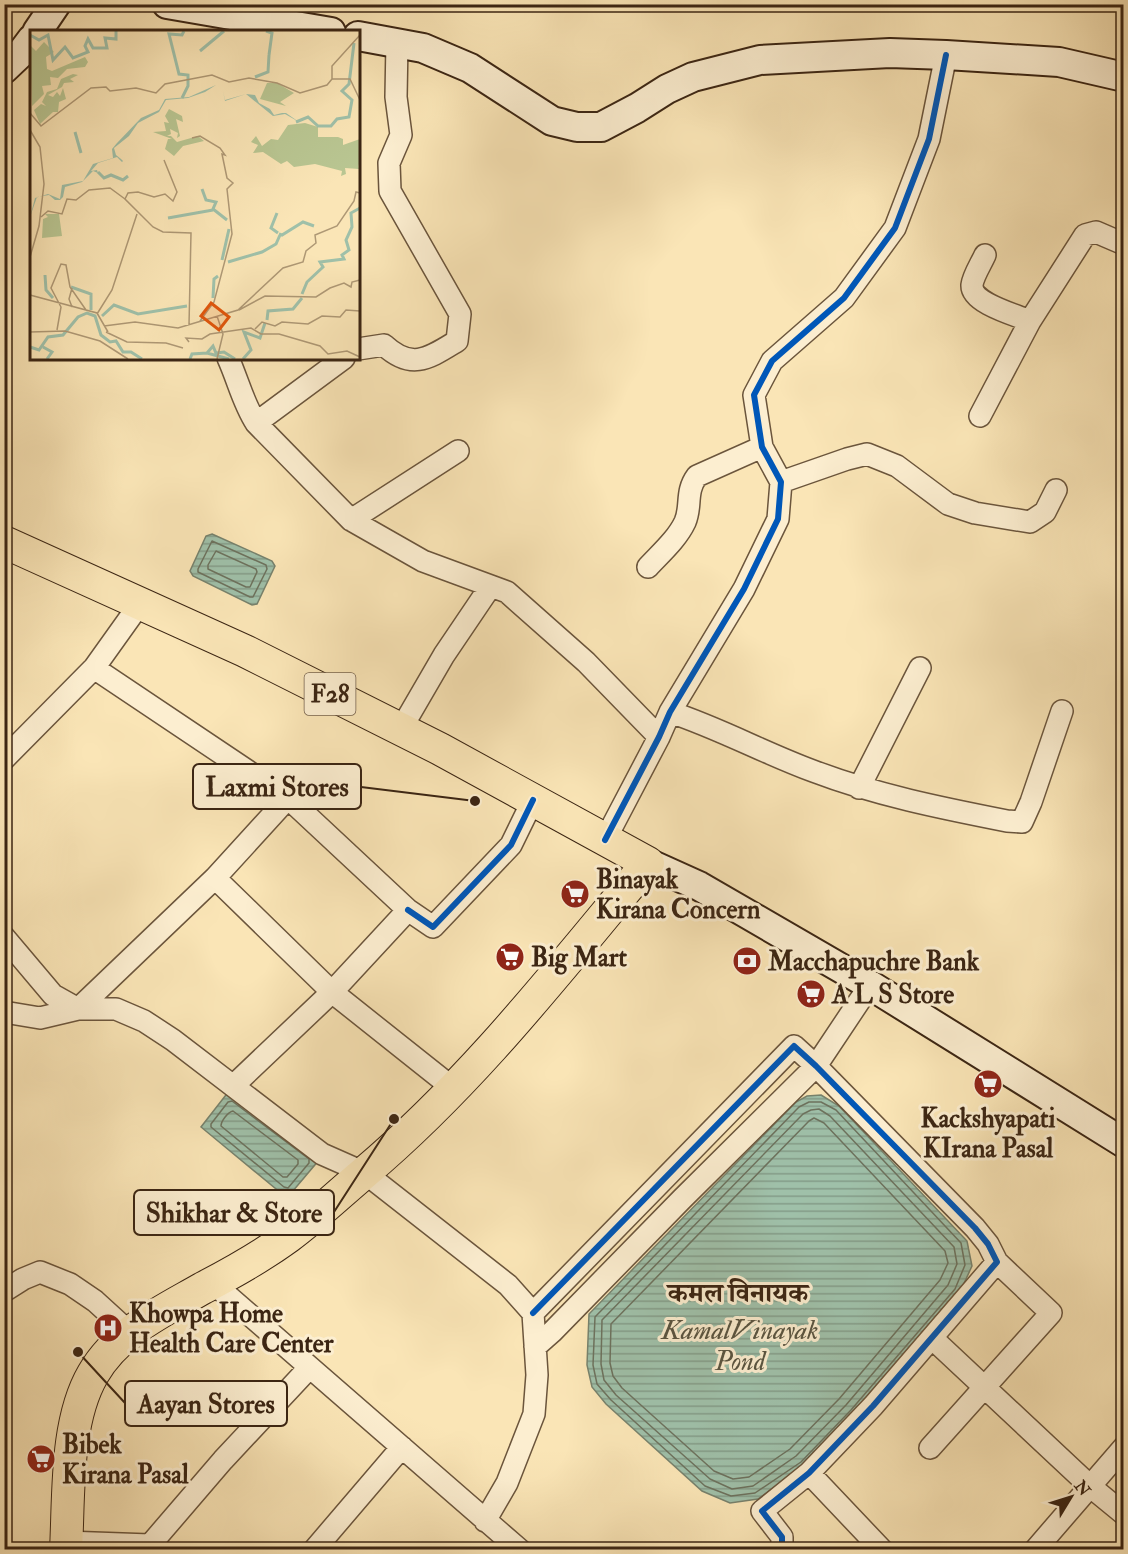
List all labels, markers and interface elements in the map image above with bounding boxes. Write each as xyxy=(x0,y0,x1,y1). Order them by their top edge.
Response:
inset map xyxy=(30,30,360,360)
road number: F28 xyxy=(304,673,356,715)
callout: Laxmi Stores xyxy=(193,764,361,809)
text: Laxmi Stores xyxy=(205,771,349,804)
place label: Binayak Kirana Concern xyxy=(596,864,761,926)
supermarket icon: Binayak Kirana Concern xyxy=(559,878,591,910)
supermarket icon: Big Mart xyxy=(494,941,526,973)
place label: Big Mart xyxy=(531,942,627,975)
bank icon: Macchapuchre Bank xyxy=(731,945,763,977)
place label: Macchapuchre Bank xyxy=(767,946,980,979)
supermarket icon: A L S Store xyxy=(795,978,827,1010)
place label: A L S Store xyxy=(831,979,954,1011)
supermarket icon: Kackshyapati KIrana Pasal xyxy=(972,1068,1004,1100)
place label: Kackshyapati KIrana Pasal xyxy=(921,1103,1056,1165)
callout: Shikhar & Store xyxy=(134,1190,334,1235)
text: Shikhar & Store xyxy=(146,1197,323,1230)
district label: कमल विनायक xyxy=(666,1277,810,1310)
place label: Khowpa Home Health Care Center xyxy=(129,1298,334,1360)
hospital icon: Khowpa Home Health Care Center xyxy=(92,1312,124,1344)
water label: KamalVinayak Pond xyxy=(659,1314,819,1378)
callout: Aayan Stores xyxy=(125,1381,287,1426)
text: Aayan Stores xyxy=(136,1388,275,1422)
place label: Bibek Kirana Pasal xyxy=(62,1429,189,1491)
supermarket icon: Bibek Kirana Pasal xyxy=(25,1443,57,1475)
north arrow xyxy=(1041,1467,1101,1527)
text: N xyxy=(1069,1476,1095,1501)

